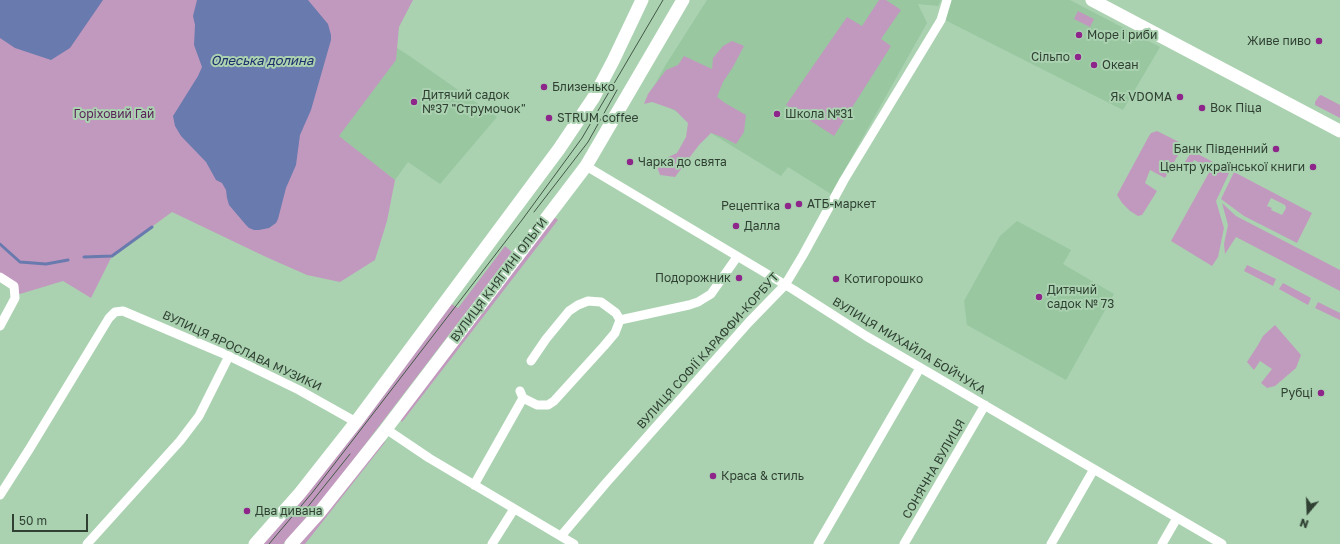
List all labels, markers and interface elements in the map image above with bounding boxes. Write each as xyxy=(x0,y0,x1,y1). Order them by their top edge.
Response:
place label: Море і риби xyxy=(1087,28,1157,42)
marker: Море і риби xyxy=(1074,30,1084,40)
place label: Живе пиво xyxy=(1247,34,1311,48)
marker: Живе пиво xyxy=(1314,36,1324,46)
place label: Сільпо xyxy=(1031,50,1070,64)
marker: Сільпо xyxy=(1073,52,1083,62)
water label: Олеська долина xyxy=(211,53,313,69)
place label: Океан xyxy=(1102,58,1139,72)
marker: Океан xyxy=(1089,60,1099,70)
place label: Близенько xyxy=(552,80,615,94)
marker: Близенько xyxy=(539,82,549,92)
place label: Дитячий садок №37 "Струмочок" xyxy=(422,88,526,116)
place label: Як VDOMA xyxy=(1110,90,1172,104)
marker: Як VDOMA xyxy=(1175,92,1185,102)
marker: Дитячий садок №37 "Струмочок" xyxy=(409,97,419,107)
place label: Вок Піца xyxy=(1210,101,1262,115)
marker: Вок Піца xyxy=(1197,103,1207,113)
park label: Горіховий Гай xyxy=(74,107,154,121)
place label: Школа №31 xyxy=(785,107,853,121)
marker: Школа №31 xyxy=(772,109,782,119)
place label: STRUM coffee xyxy=(557,111,638,125)
marker: STRUM coffee xyxy=(544,113,554,123)
place label: Банк Південний xyxy=(1174,142,1268,156)
marker: Банк Південний xyxy=(1271,144,1281,154)
place label: Чарка до свята xyxy=(638,155,727,169)
marker: Чарка до свята xyxy=(625,157,635,167)
place label: Центр української книги xyxy=(1160,160,1305,174)
marker: Центр української книги xyxy=(1308,162,1318,172)
place label: АТБ-маркет xyxy=(807,197,876,211)
place label: Рецептіка xyxy=(721,199,780,213)
marker: АТБ-маркет xyxy=(794,199,804,209)
marker: Рецептіка xyxy=(783,201,793,211)
street label: ВУЛИЦЯ КНЯГИНІ ОЛЬГИ xyxy=(448,215,550,345)
place label: Далла xyxy=(744,219,780,233)
marker: Далла xyxy=(731,221,741,231)
street label: ВУЛИЦЯ СОФІЇ КАРАФФИ-КОРБУТ xyxy=(634,270,782,432)
place label: Подорожник xyxy=(655,271,731,285)
place label: Котигорошко xyxy=(844,272,923,286)
marker: Подорожник xyxy=(734,273,744,283)
marker: Котигорошко xyxy=(831,274,841,284)
place label: Дитячий садок № 73 xyxy=(1047,283,1114,311)
marker: Дитячий садок № 73 xyxy=(1034,292,1044,302)
street label: ВУЛИЦЯ МИХАЙЛА БОЙЧУКА xyxy=(830,294,988,398)
street label: ВУЛИЦЯ ЯРОСЛАВА МУЗИКИ xyxy=(160,308,324,394)
place label: Рубці xyxy=(1280,386,1313,400)
marker: Рубці xyxy=(1316,388,1326,398)
street label: СОНЯЧНА ВУЛИЦЯ xyxy=(900,417,968,521)
place label: Краса & стиль xyxy=(721,469,804,483)
marker: Краса & стиль xyxy=(708,471,718,481)
north arrow xyxy=(1288,492,1328,532)
place label: Два дивана xyxy=(255,504,323,518)
scale bar xyxy=(14,506,90,532)
marker: Два дивана xyxy=(242,506,252,516)
text: 50 m xyxy=(19,513,47,528)
text: N xyxy=(1298,516,1310,531)

